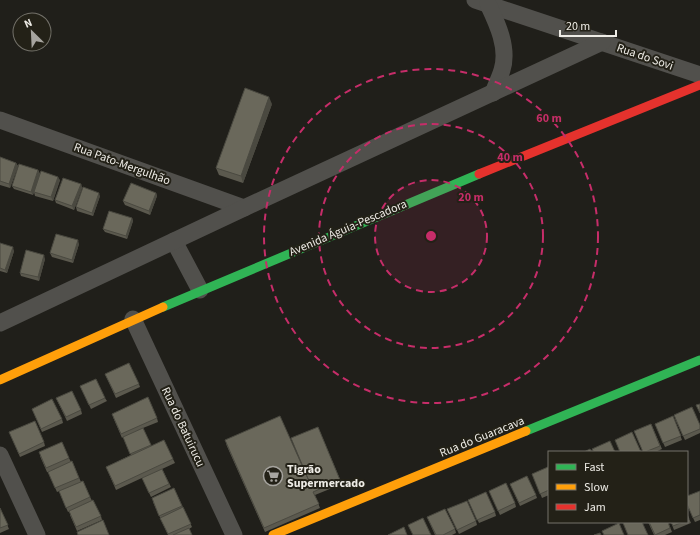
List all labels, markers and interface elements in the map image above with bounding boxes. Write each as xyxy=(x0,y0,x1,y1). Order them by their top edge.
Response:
north arrow xyxy=(12,12,52,52)
scale bar xyxy=(560,12,616,38)
text: N xyxy=(22,15,35,32)
text: 20 m xyxy=(566,18,590,35)
street label: Rua do Sovi xyxy=(614,39,676,75)
text: 60 m xyxy=(536,110,562,127)
street label: Rua Pato-Mergulhão xyxy=(71,139,173,189)
text: 40 m xyxy=(497,149,523,166)
text: 20 m xyxy=(458,189,484,206)
street label: Avenida Águia-Pescadora xyxy=(287,195,409,261)
centre of rings xyxy=(424,229,438,243)
street label: Rua do Batuirucu xyxy=(157,384,209,470)
street label: Rua do Guaracava xyxy=(437,412,527,462)
legend xyxy=(548,451,688,523)
text: Fast xyxy=(584,459,604,476)
place label: Tigrão Supermercado xyxy=(287,461,365,492)
supermarket icon: Tigrão Supermercado xyxy=(262,465,284,487)
text: Slow xyxy=(584,479,609,496)
text: Jam xyxy=(584,499,606,516)

